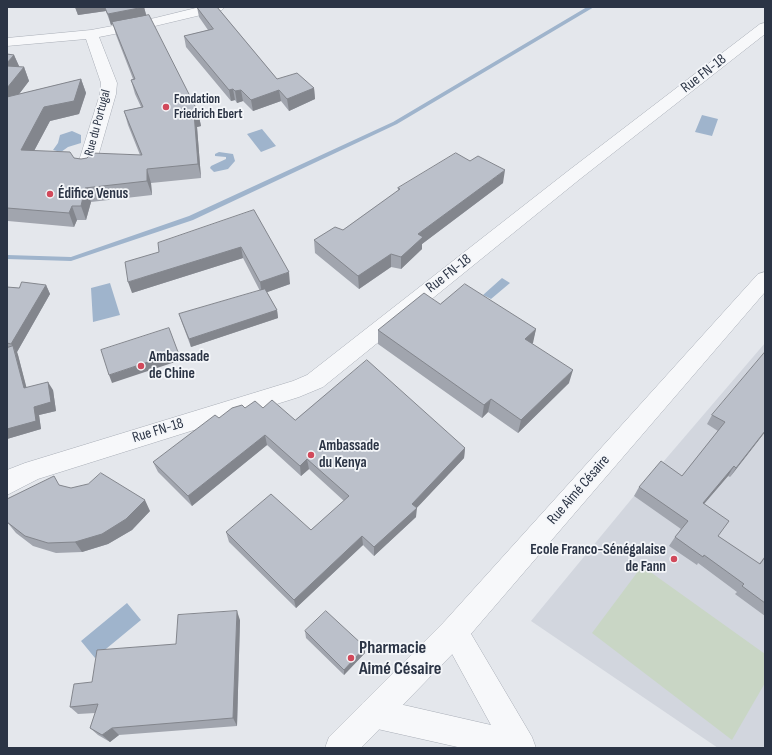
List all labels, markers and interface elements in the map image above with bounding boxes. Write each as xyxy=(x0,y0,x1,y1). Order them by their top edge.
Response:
street label: Rue FN-18 xyxy=(678,51,730,97)
street label: Rue du Portugal xyxy=(82,88,114,158)
place label: Fondation Friedrich Ebert xyxy=(174,92,242,123)
marker: Fondation Friedrich Ebert xyxy=(161,102,171,112)
place label: Édifice Venus xyxy=(58,185,128,203)
marker: Édifice Venus xyxy=(45,189,55,199)
street label: Rue FN-18 xyxy=(423,251,475,297)
place label: Ambassade de Chine xyxy=(149,348,209,383)
marker: Ambassade de Chine xyxy=(136,361,146,371)
street label: Rue FN-18 xyxy=(130,415,186,447)
place label: Ambassade du Kenya xyxy=(319,437,379,472)
marker: Ambassade du Kenya xyxy=(306,450,316,460)
street label: Rue Aimé Césaire xyxy=(544,452,614,528)
place label: Ecole Franco-Sénégalaise de Fann xyxy=(530,541,666,576)
marker: Ecole Franco-Sénégalaise de Fann xyxy=(669,554,679,564)
place label: Pharmacie Aimé Césaire xyxy=(359,637,441,680)
marker: Pharmacie Aimé Césaire xyxy=(346,653,356,663)

